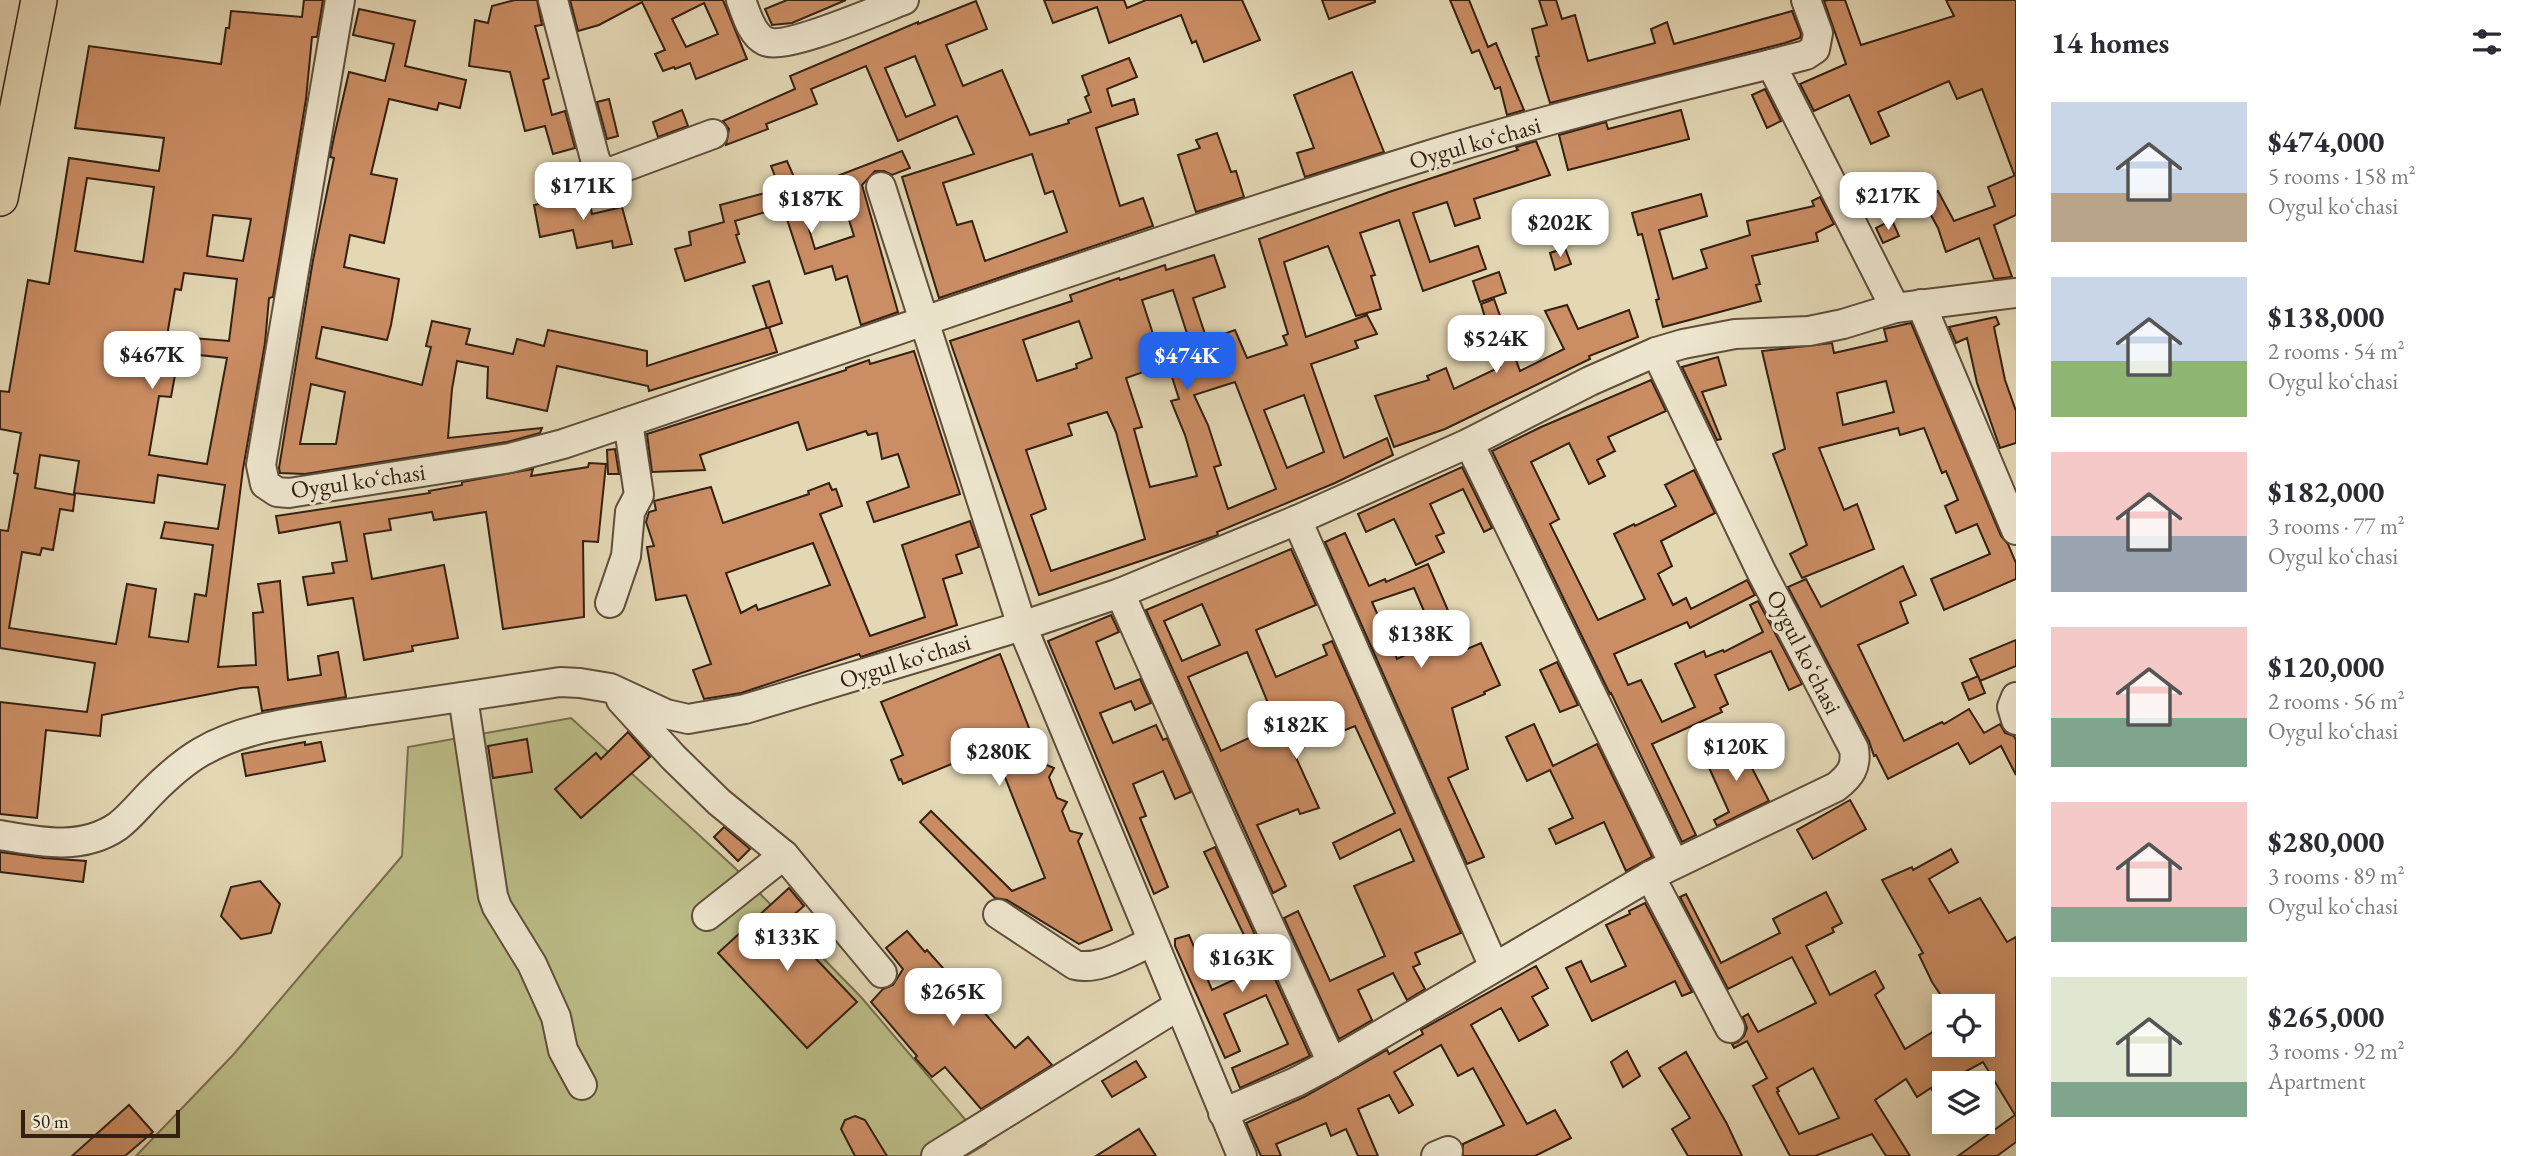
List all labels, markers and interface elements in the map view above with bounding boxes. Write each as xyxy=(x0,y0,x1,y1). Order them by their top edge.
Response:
text: 14 homes xyxy=(2051,23,2169,62)
icon: filters xyxy=(2468,23,2506,61)
street label: Oygul koʻchasi xyxy=(1405,109,1544,176)
text: $474,000 xyxy=(2268,122,2384,161)
icon: home xyxy=(2107,130,2191,214)
text: 5 rooms · 158 m² xyxy=(2268,161,2416,191)
pin: $171K xyxy=(534,162,632,222)
text: $171K xyxy=(551,170,615,200)
pin: $217K xyxy=(1839,173,1937,232)
pin: $187K xyxy=(762,176,860,235)
text: $217K xyxy=(1856,180,1920,210)
text: $187K xyxy=(779,183,843,213)
text: Oygul koʻchasi xyxy=(2268,191,2398,221)
pin: $202K xyxy=(1511,200,1609,259)
text: $202K xyxy=(1528,207,1592,237)
text: $138,000 xyxy=(2268,297,2384,336)
icon: home xyxy=(2107,305,2191,389)
pin: $524K xyxy=(1447,316,1545,375)
text: $524K xyxy=(1464,323,1528,353)
pin: $467K xyxy=(103,332,201,391)
pin: $474K xyxy=(1138,332,1236,392)
text: 2 rooms · 54 m² xyxy=(2268,336,2405,366)
text: $467K xyxy=(120,339,184,369)
text: $474K xyxy=(1155,340,1219,370)
text: Oygul koʻchasi xyxy=(2268,366,2398,396)
street label: Oygul koʻchasi xyxy=(289,456,427,505)
text: $182,000 xyxy=(2268,472,2384,511)
icon: home xyxy=(2107,480,2191,564)
text: 3 rooms · 77 m² xyxy=(2268,511,2405,541)
text: Oygul koʻchasi xyxy=(2268,541,2398,571)
street label: Oygul koʻchasi xyxy=(1760,584,1849,719)
pin: $138K xyxy=(1372,610,1470,670)
text: $138K xyxy=(1389,618,1453,648)
street label: Oygul koʻchasi xyxy=(835,626,974,695)
text: $120,000 xyxy=(2268,647,2384,686)
icon: home xyxy=(2107,655,2191,739)
text: 2 rooms · 56 m² xyxy=(2268,686,2405,716)
pin: $182K xyxy=(1247,702,1345,761)
text: $182K xyxy=(1264,709,1328,739)
text: Oygul koʻchasi xyxy=(2268,716,2398,746)
pin: $120K xyxy=(1687,724,1785,783)
pin: $280K xyxy=(950,728,1048,788)
text: $120K xyxy=(1704,731,1768,761)
text: $280K xyxy=(967,736,1031,766)
text: $280,000 xyxy=(2268,822,2384,861)
icon: home xyxy=(2107,830,2191,914)
text: 3 rooms · 89 m² xyxy=(2268,861,2405,891)
text: Oygul koʻchasi xyxy=(2268,891,2398,921)
pin: $133K xyxy=(738,914,836,973)
text: $133K xyxy=(755,921,819,951)
pin: $163K xyxy=(1193,934,1291,994)
text: $163K xyxy=(1210,942,1274,972)
pin: $265K xyxy=(904,968,1002,1028)
text: $265K xyxy=(921,976,985,1006)
map controls xyxy=(1932,994,1995,1134)
button: locate xyxy=(1932,994,1995,1057)
text: $265,000 xyxy=(2268,997,2384,1036)
icon: home xyxy=(2107,1005,2191,1089)
text: 3 rooms · 92 m² xyxy=(2268,1036,2405,1066)
text: Apartment xyxy=(2268,1066,2366,1096)
button: layers xyxy=(1932,1071,1995,1134)
scale bar xyxy=(21,1107,180,1139)
text: 50 m xyxy=(32,1109,69,1134)

